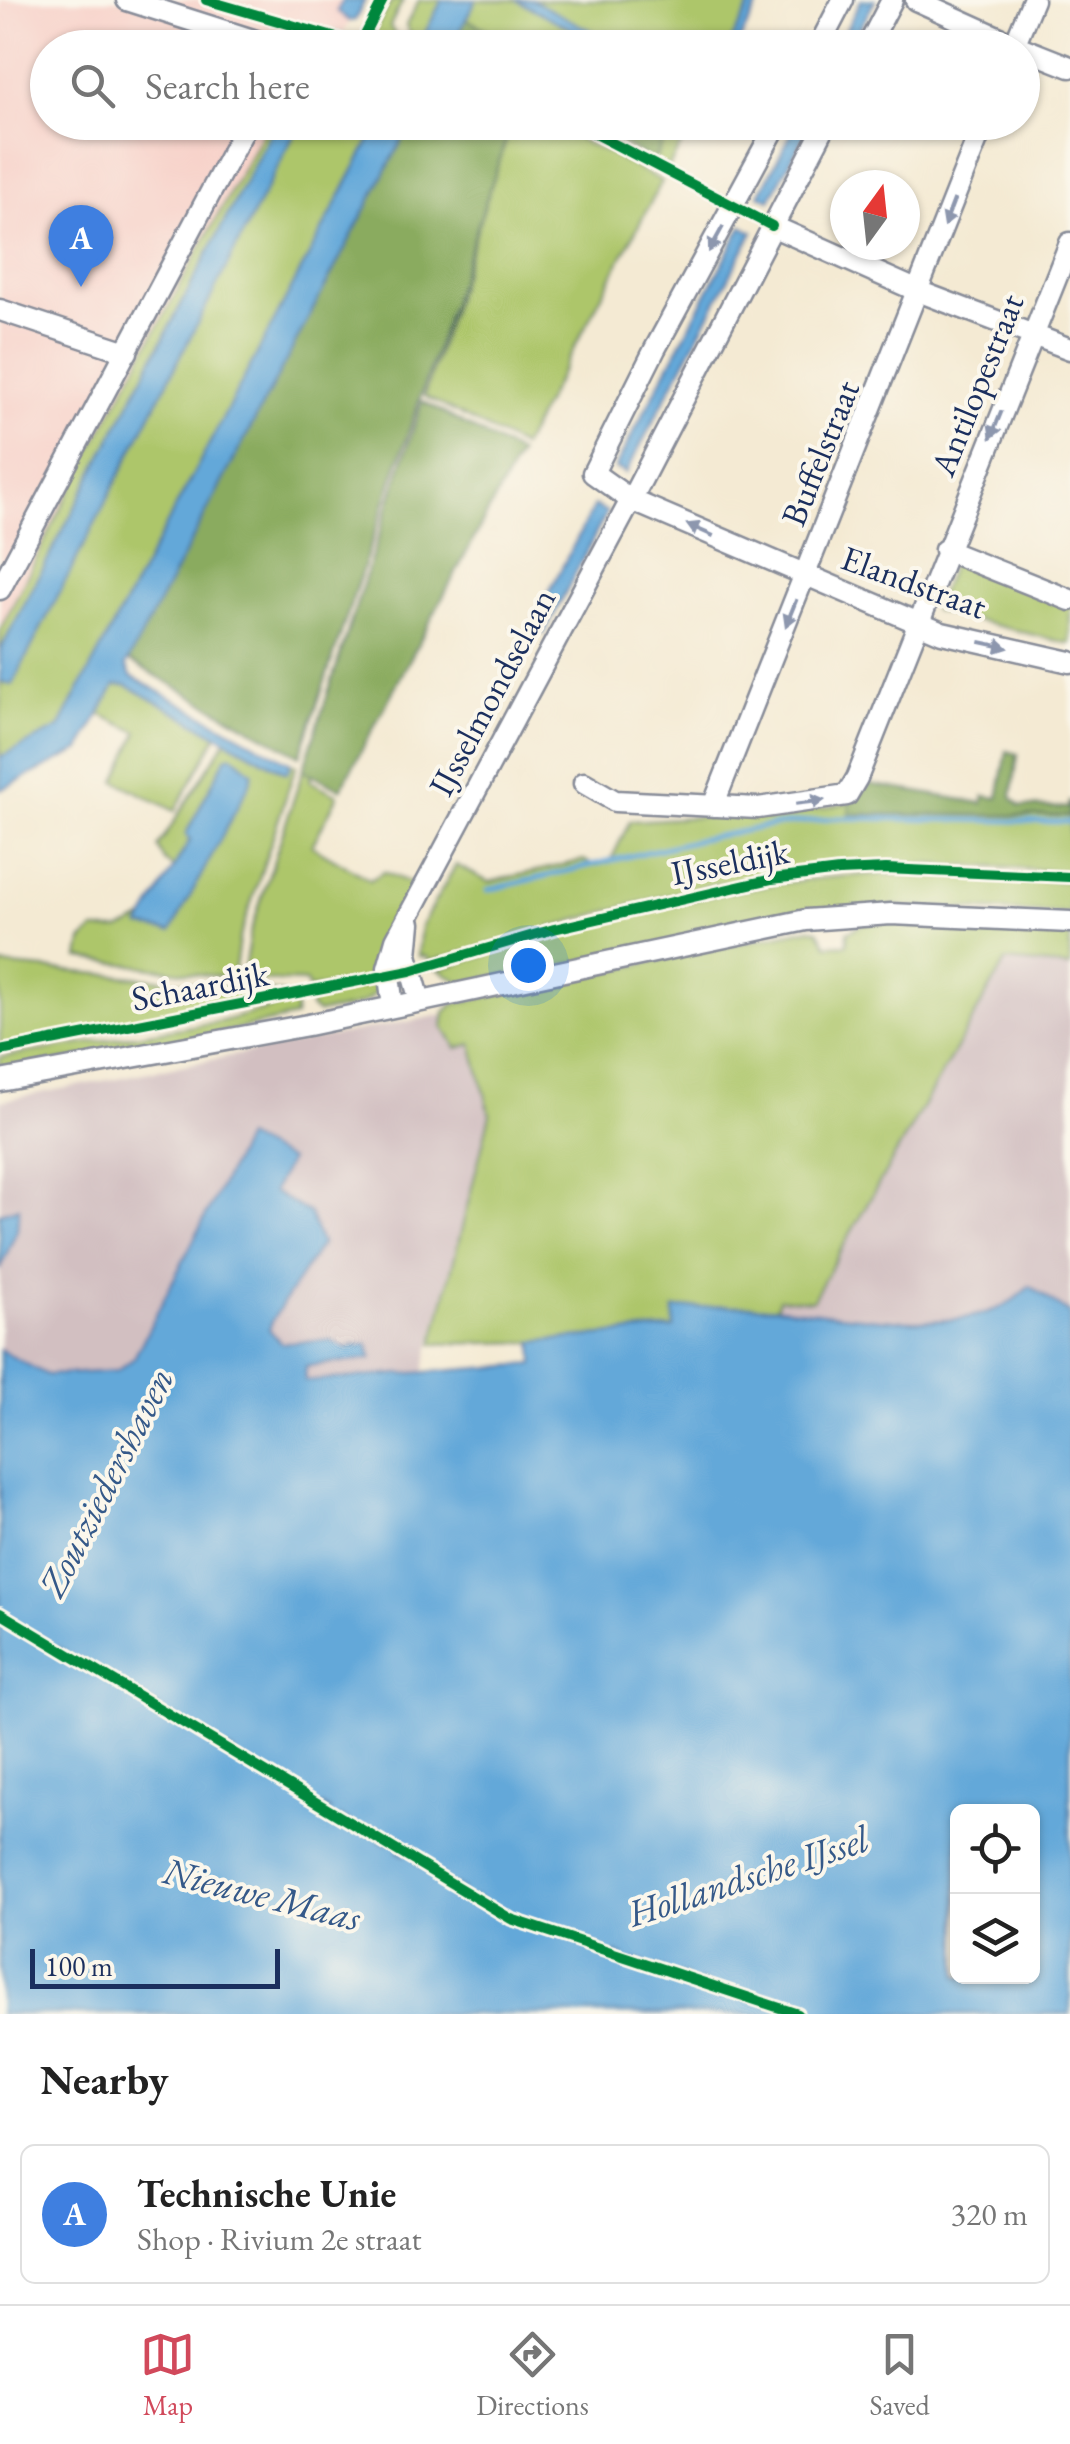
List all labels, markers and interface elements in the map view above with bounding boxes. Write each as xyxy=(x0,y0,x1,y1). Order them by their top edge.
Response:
search box xyxy=(30,30,1040,140)
icon: search xyxy=(65,58,120,113)
text: Search here xyxy=(145,61,310,110)
north arrow xyxy=(830,170,920,260)
one-way arrow xyxy=(940,199,956,229)
pin: A xyxy=(48,204,114,287)
one-way arrow xyxy=(707,225,724,254)
street label: Antilopestraat xyxy=(919,287,1033,484)
street label: Buffelstraat xyxy=(770,373,869,532)
one-way arrow xyxy=(988,410,1004,440)
one-way arrow xyxy=(685,522,714,539)
street label: Elandstraat xyxy=(835,535,993,629)
street label: IJsselmondselaan xyxy=(418,580,565,803)
one-way arrow xyxy=(782,599,798,629)
one-way arrow xyxy=(978,638,1009,653)
one-way arrow xyxy=(795,794,826,810)
street label: IJsseldijk xyxy=(667,828,793,895)
your location xyxy=(503,940,554,991)
street label: Schaardijk xyxy=(127,950,273,1021)
water label: Zoutziedershaven xyxy=(26,1359,184,1605)
map controls xyxy=(950,1804,1040,1984)
button: locate xyxy=(950,1804,1040,1894)
water label: Hollandsche IJssel xyxy=(620,1813,876,1938)
water label: Nieuwe Maas xyxy=(157,1845,366,1942)
button: layers xyxy=(950,1894,1040,1984)
scale bar xyxy=(30,1944,280,1988)
text: 100 m xyxy=(45,1948,113,1984)
text: Nearby xyxy=(40,2052,169,2107)
text: Technische Unie xyxy=(137,2169,396,2218)
text: A xyxy=(63,2193,86,2235)
text: 320 m xyxy=(951,2193,1028,2235)
text: Shop · Rivium 2e straat xyxy=(137,2218,422,2260)
tab: Map xyxy=(140,2327,195,2423)
tab: Directions xyxy=(476,2327,589,2423)
tab: Saved xyxy=(870,2327,930,2423)

